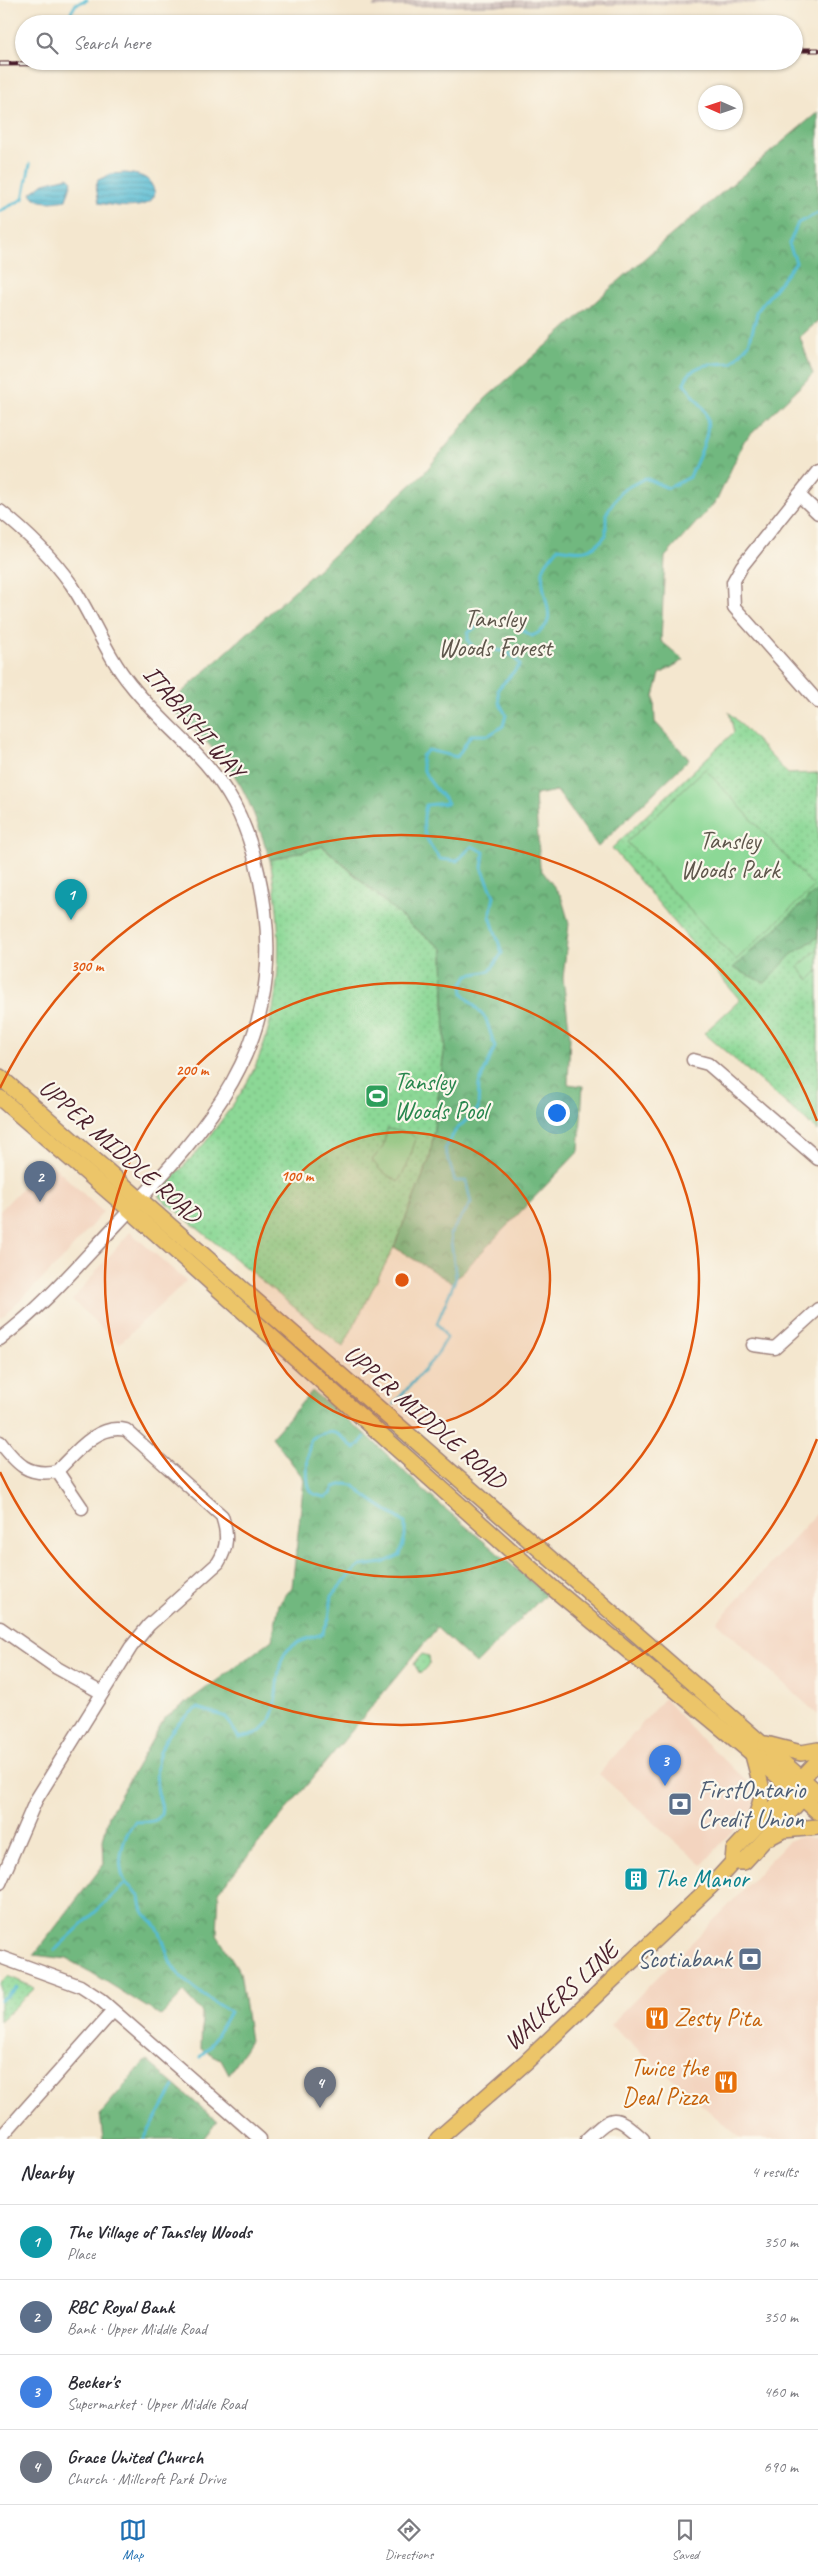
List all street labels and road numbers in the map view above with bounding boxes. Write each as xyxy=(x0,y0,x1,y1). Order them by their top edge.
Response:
street label: ITABASHI WAY xyxy=(136,659,254,788)
street label: UPPER MIDDLE ROAD xyxy=(32,1072,210,1232)
street label: UPPER MIDDLE ROAD xyxy=(337,1338,515,1498)
street label: WALKERS LINE xyxy=(497,1933,627,2057)

